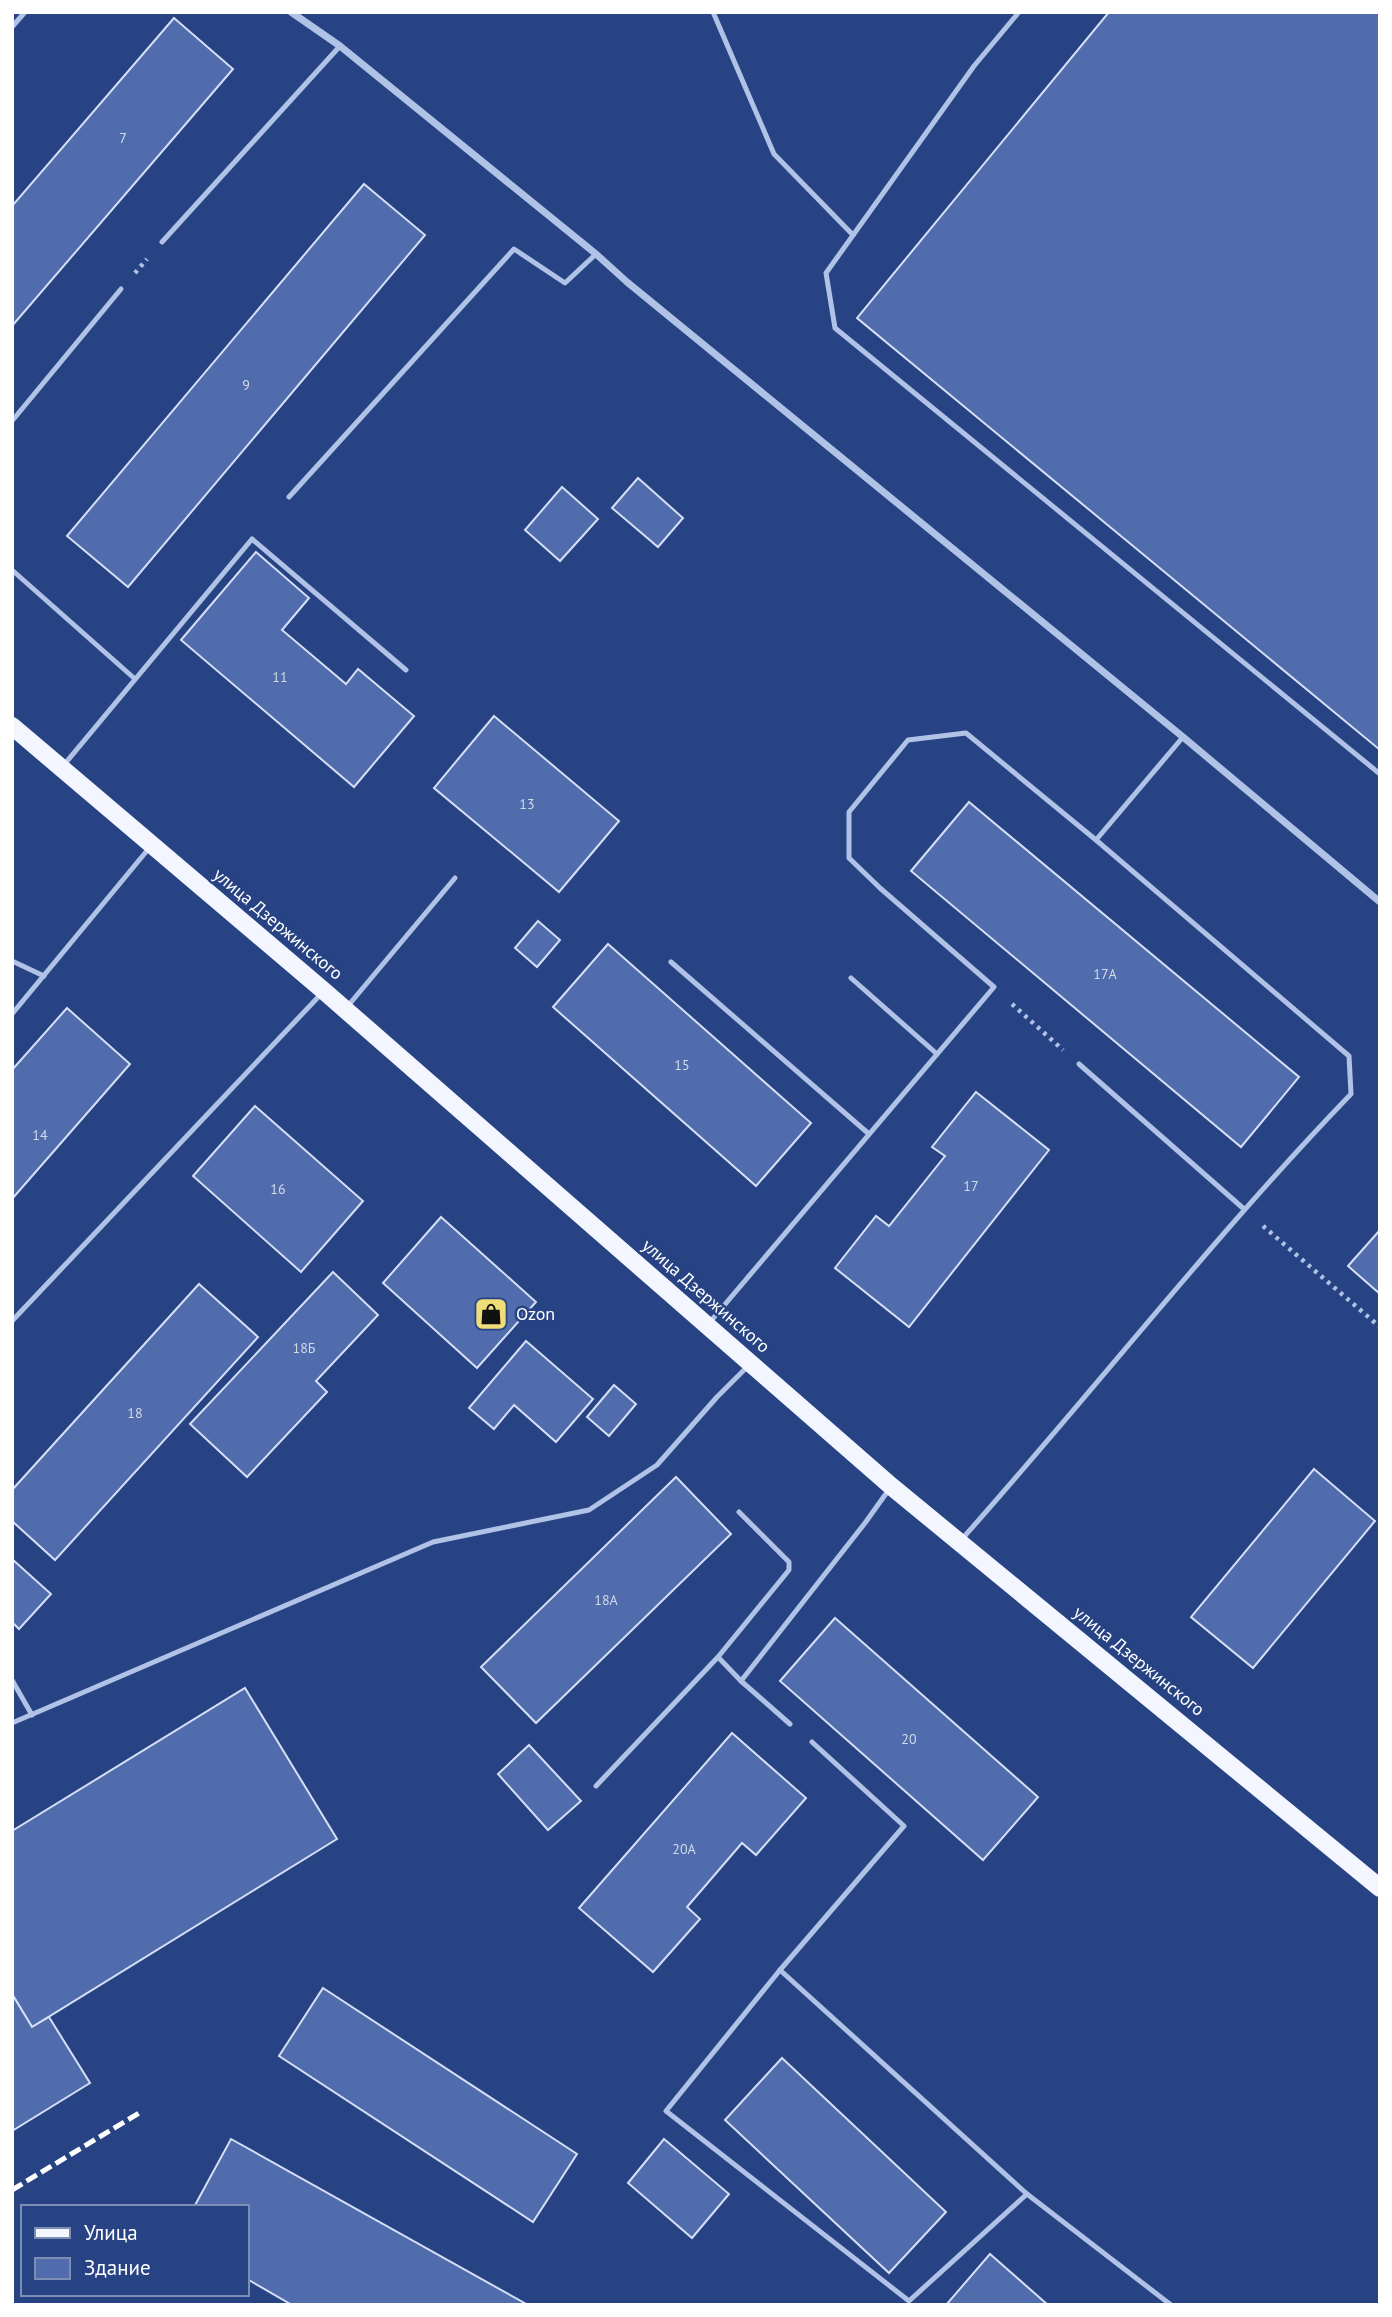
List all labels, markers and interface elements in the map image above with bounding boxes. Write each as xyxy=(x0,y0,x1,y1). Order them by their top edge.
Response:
house number: 7 xyxy=(119,129,127,147)
house number: 9 xyxy=(242,376,250,394)
house number: 11 xyxy=(272,668,288,686)
house number: 13 xyxy=(519,795,535,813)
street label: улица Дзержинского xyxy=(209,863,348,985)
house number: 17А xyxy=(1093,965,1118,983)
house number: 15 xyxy=(674,1056,690,1074)
house number: 14 xyxy=(32,1126,48,1144)
house number: 17 xyxy=(963,1177,979,1195)
house number: 16 xyxy=(270,1180,286,1198)
street label: улица Дзержинского xyxy=(637,1234,775,1358)
shop icon: Ozon xyxy=(472,1295,510,1333)
place label: Ozon xyxy=(516,1302,555,1325)
house number: 18Б xyxy=(293,1339,316,1357)
house number: 18 xyxy=(127,1404,143,1422)
house number: 18А xyxy=(594,1591,619,1609)
street label: улица Дзержинского xyxy=(1069,1601,1210,1721)
house number: 20 xyxy=(901,1730,917,1748)
house number: 20А xyxy=(672,1840,697,1858)
legend xyxy=(21,2205,248,2296)
text: Улица xyxy=(84,2219,138,2246)
text: Здание xyxy=(84,2254,151,2281)

